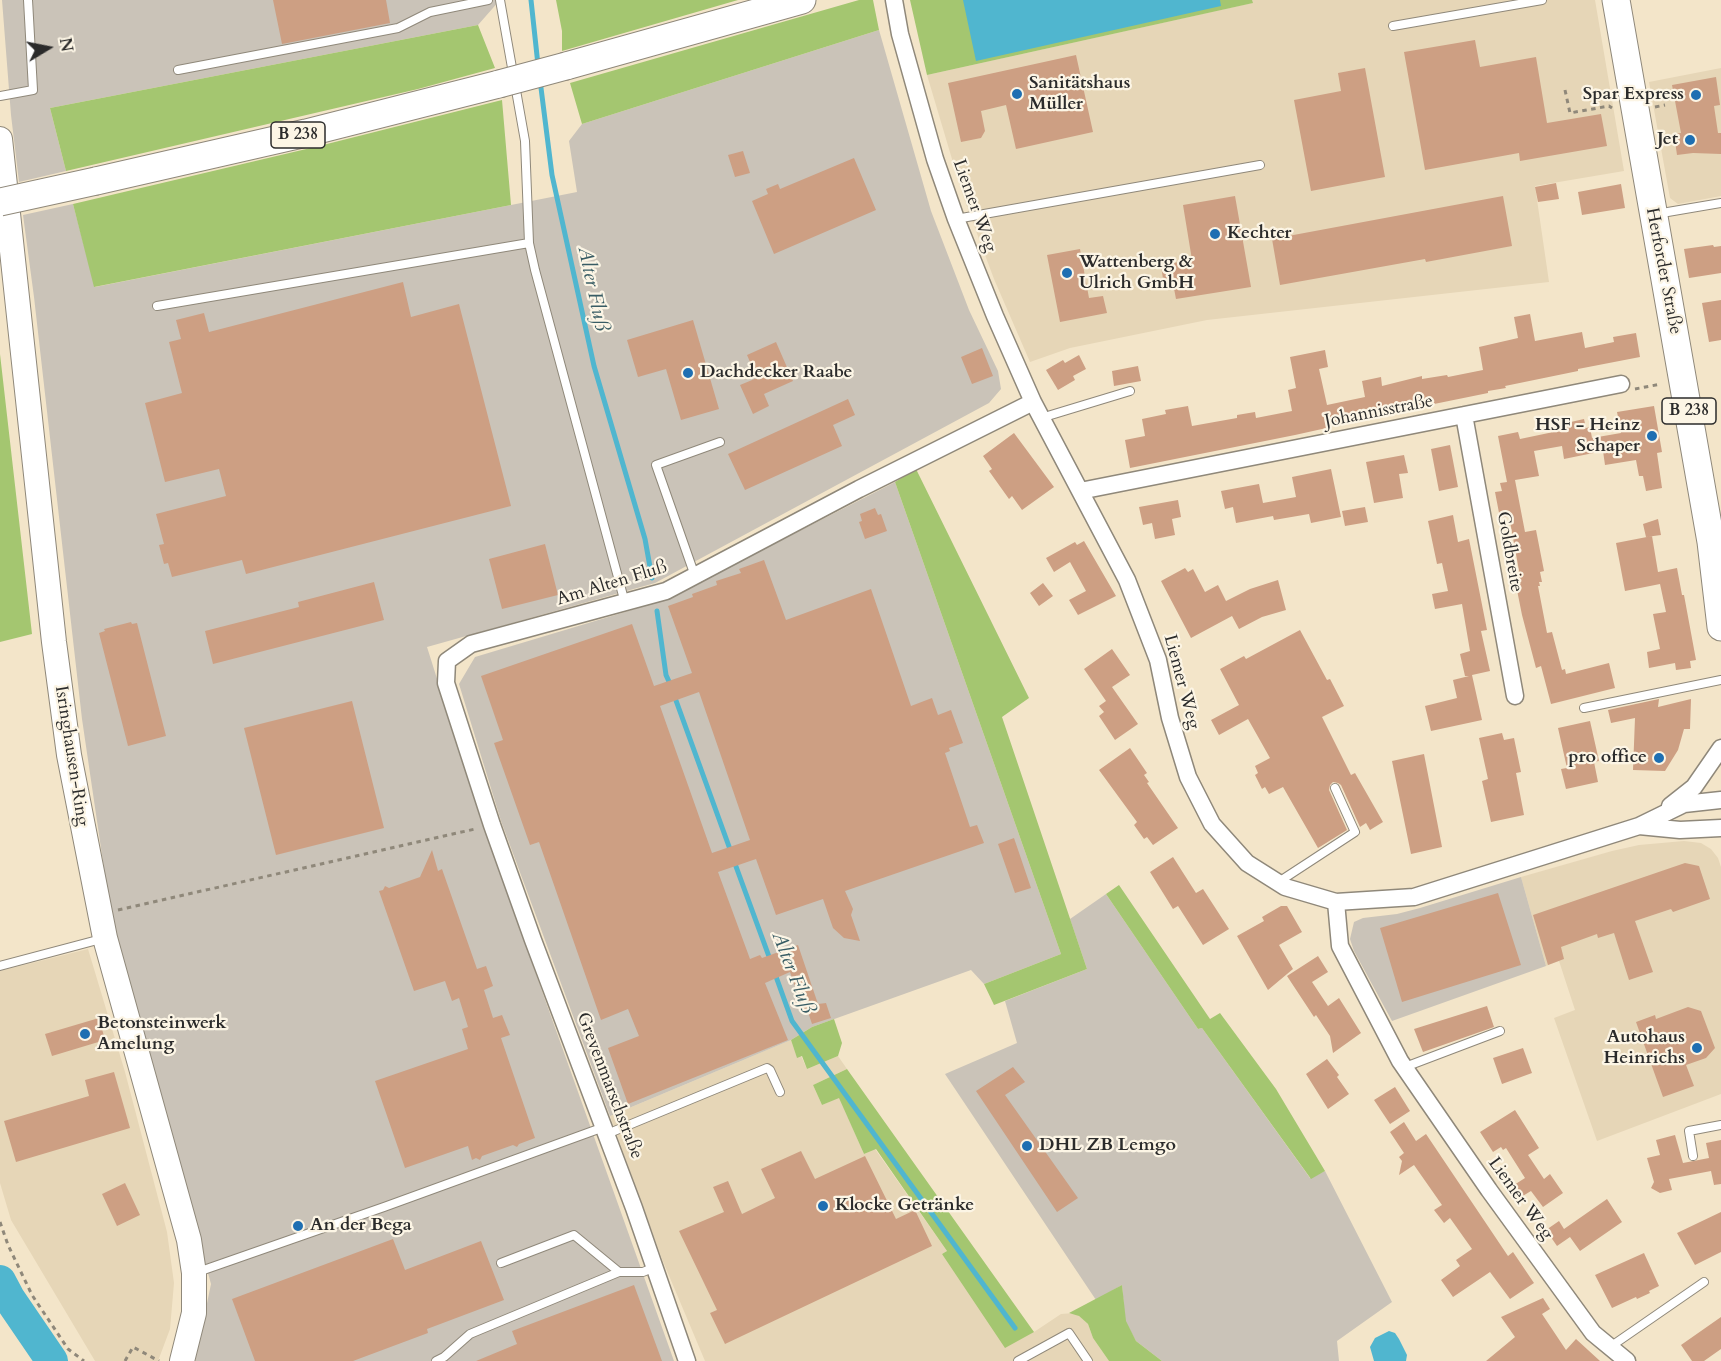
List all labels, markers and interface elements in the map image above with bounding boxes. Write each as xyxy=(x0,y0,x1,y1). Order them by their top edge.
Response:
north arrow xyxy=(18,18,78,78)
text: N xyxy=(54,36,78,54)
place label: Sanitätshaus Müller xyxy=(1029,73,1130,116)
place label: Spar Express xyxy=(1583,84,1684,106)
marker: Sanitätshaus Müller xyxy=(1010,87,1024,101)
marker: Spar Express xyxy=(1689,88,1703,102)
road number: B 238 xyxy=(271,122,325,148)
place label: Jet xyxy=(1657,129,1678,151)
marker: Jet xyxy=(1683,133,1697,147)
street label: Liemer Weg xyxy=(947,157,1001,255)
street label: Herforder Straße xyxy=(1640,206,1686,336)
place label: Kechter xyxy=(1227,223,1292,245)
marker: Kechter xyxy=(1208,227,1222,241)
water label: Alter Fluß xyxy=(571,245,613,333)
place label: Wattenberg & Ulrich GmbH xyxy=(1079,252,1194,294)
marker: Wattenberg & Ulrich GmbH xyxy=(1060,266,1074,280)
place label: Dachdecker Raabe xyxy=(700,362,853,384)
marker: Dachdecker Raabe xyxy=(681,366,695,380)
street label: Johannisstraße xyxy=(1323,391,1435,433)
road number: B 238 xyxy=(1662,398,1716,424)
place label: HSF - Heinz Schaper xyxy=(1535,415,1640,458)
marker: HSF - Heinz Schaper xyxy=(1645,429,1659,443)
street label: Goldbreite xyxy=(1491,510,1527,594)
street label: Am Alten Fluß xyxy=(554,557,670,611)
street label: Liemer Weg xyxy=(1158,632,1204,732)
street label: Isringhausen-Ring xyxy=(49,684,93,828)
place label: pro office xyxy=(1568,747,1647,769)
marker: pro office xyxy=(1652,751,1666,765)
water label: Alter Fluß xyxy=(765,929,819,1017)
street label: Grevenmarschstraße xyxy=(571,1010,647,1162)
place label: Betonsteinwerk Amelung xyxy=(97,1013,227,1056)
marker: Betonsteinwerk Amelung xyxy=(78,1027,92,1041)
place label: Autohaus Heinrichs xyxy=(1603,1027,1685,1070)
marker: Autohaus Heinrichs xyxy=(1690,1041,1704,1055)
place label: DHL ZB Lemgo xyxy=(1039,1135,1176,1157)
marker: DHL ZB Lemgo xyxy=(1020,1139,1034,1153)
street label: Liemer Weg xyxy=(1483,1153,1557,1245)
place label: Klocke Getränke xyxy=(835,1195,974,1217)
marker: Klocke Getränke xyxy=(816,1199,830,1213)
place label: An der Bega xyxy=(310,1215,412,1237)
marker: An der Bega xyxy=(291,1219,305,1233)

